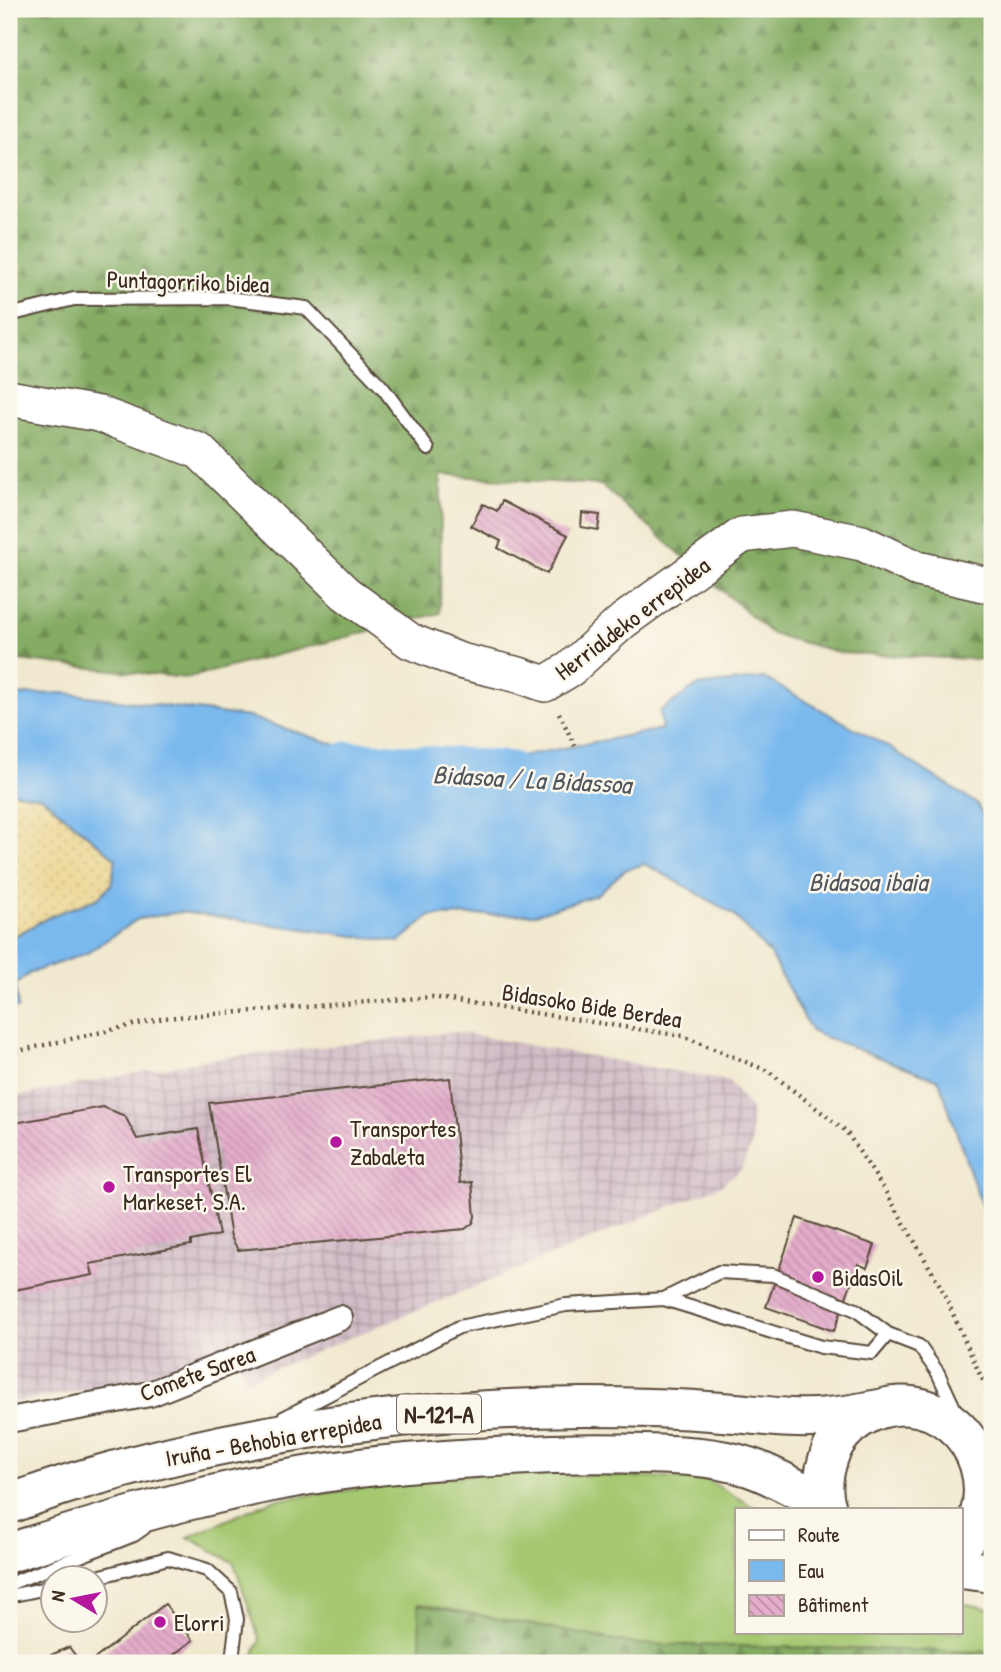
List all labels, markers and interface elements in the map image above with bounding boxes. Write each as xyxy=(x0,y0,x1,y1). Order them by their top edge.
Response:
street label: Puntagorriko bidea xyxy=(106,262,270,300)
street label: Herrialdeko errepidea xyxy=(548,549,716,687)
water label: Bidasoa / La Bidassoa xyxy=(432,756,635,802)
water label: Bidasoa ibaia xyxy=(809,864,930,899)
street label: Bidasoko Bide Berdea xyxy=(500,975,684,1035)
place label: Transportes Zabaleta xyxy=(350,1112,456,1172)
marker: Transportes Zabaleta xyxy=(328,1134,344,1150)
place label: Transportes El Markeset, S.A. xyxy=(123,1157,252,1217)
marker: Transportes El Markeset, S.A. xyxy=(101,1179,117,1195)
place label: BidasOil xyxy=(832,1261,903,1293)
marker: BidasOil xyxy=(810,1269,826,1285)
street label: Comete Sarea xyxy=(135,1337,259,1409)
road number: N-121-A xyxy=(397,1394,481,1434)
street label: Iruña - Behobia errepidea xyxy=(163,1404,383,1474)
legend xyxy=(735,1508,962,1634)
text: Route xyxy=(798,1520,840,1549)
text: Eau xyxy=(798,1556,825,1585)
north arrow xyxy=(38,1564,108,1634)
text: N xyxy=(44,1589,71,1603)
text: Bâtiment xyxy=(798,1590,869,1619)
place label: Elorri xyxy=(174,1606,225,1638)
marker: Elorri xyxy=(152,1614,168,1630)

